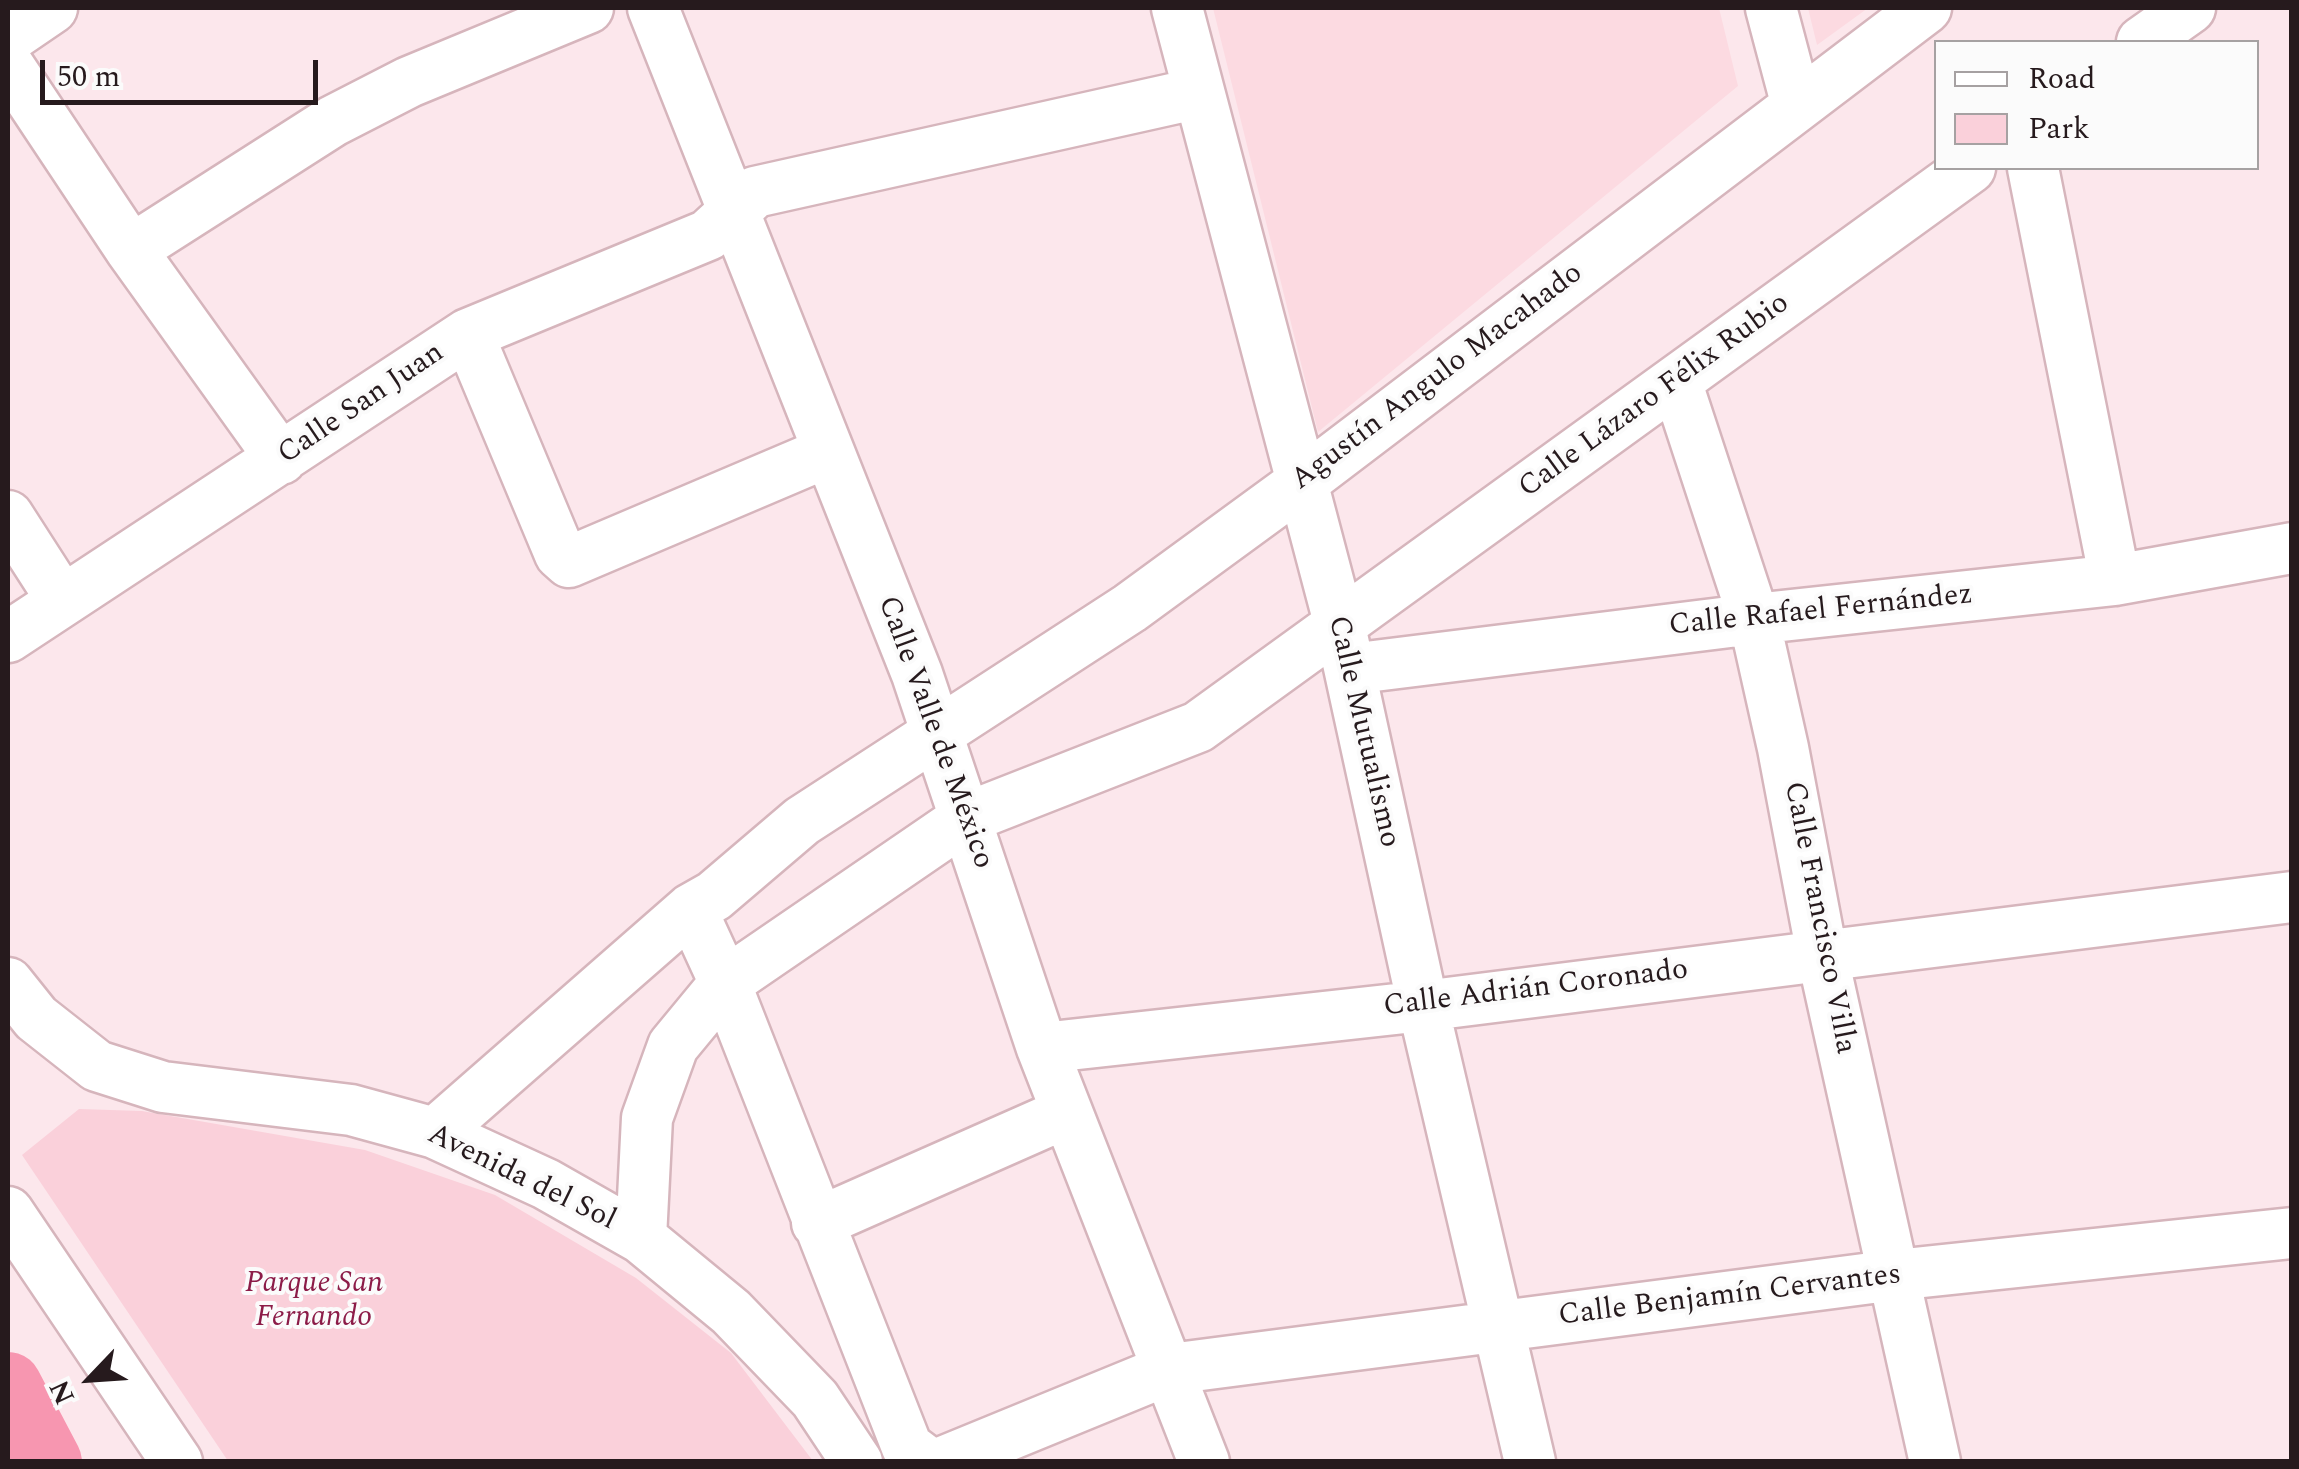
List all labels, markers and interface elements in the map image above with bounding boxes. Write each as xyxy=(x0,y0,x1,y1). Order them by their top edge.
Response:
scale bar xyxy=(45,40,322,102)
legend xyxy=(1934,40,2259,170)
text: 50 m xyxy=(57,54,120,100)
text: Road xyxy=(2028,56,2096,102)
text: Park xyxy=(2028,106,2090,152)
street label: Agustín Angulo Macahado xyxy=(1285,257,1591,499)
street label: Calle Lázaro Félix Rubio xyxy=(1513,287,1797,507)
street label: Calle San Juan xyxy=(272,336,452,474)
street label: Calle Rafael Fernández xyxy=(1667,578,1975,646)
street label: Calle Valle de México xyxy=(868,592,1000,874)
street label: Calle Mutualismo xyxy=(1318,613,1406,851)
street label: Calle Francisco Villa xyxy=(1774,779,1862,1057)
street label: Calle Adrián Coronado xyxy=(1382,953,1690,1027)
street label: Avenida del Sol xyxy=(421,1118,621,1240)
street label: Calle Benjamín Cervantes xyxy=(1557,1258,1903,1336)
park label: Parque San Fernando xyxy=(245,1267,383,1338)
north arrow xyxy=(40,1329,140,1429)
text: N xyxy=(38,1372,87,1411)

